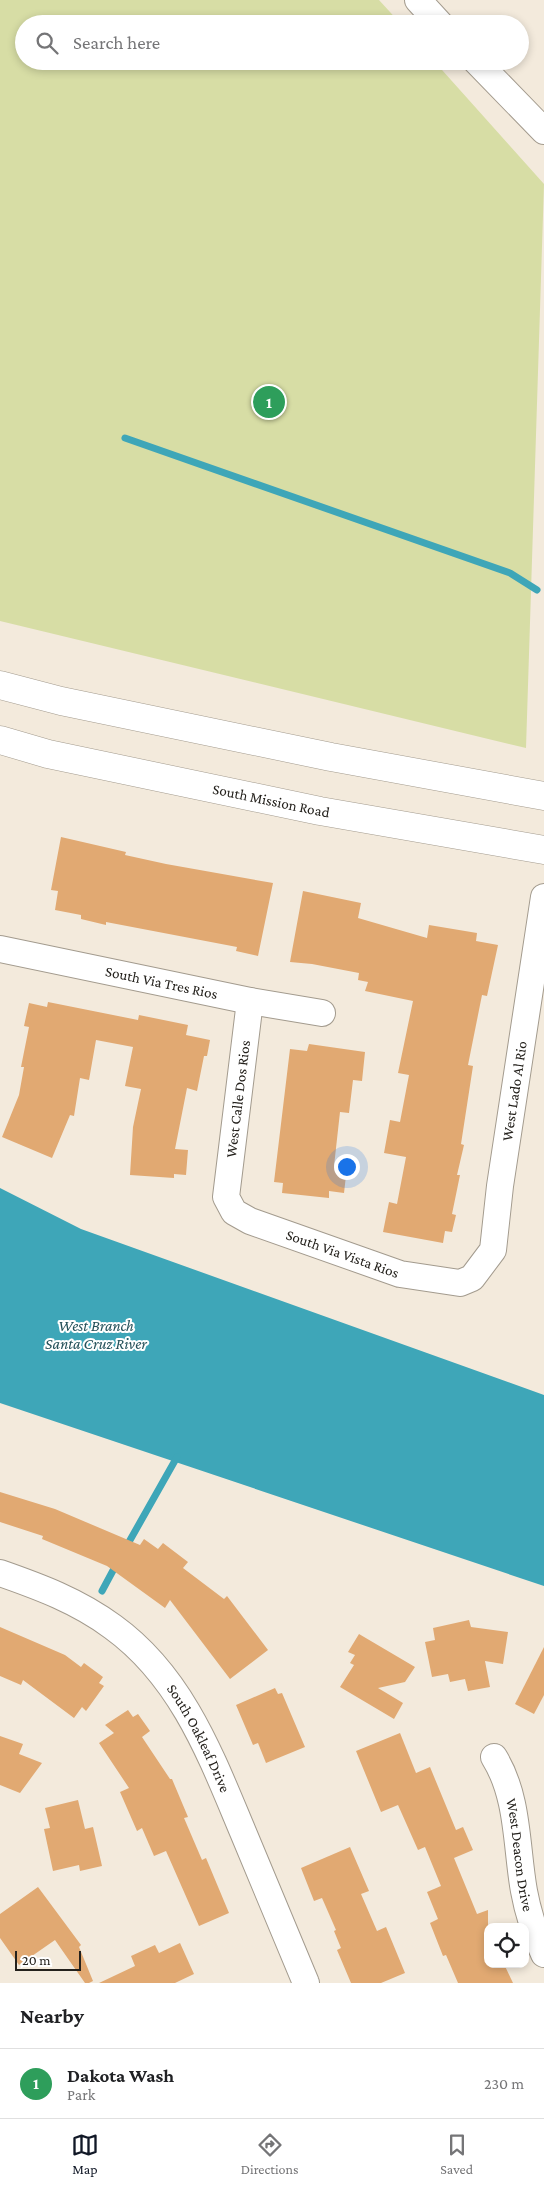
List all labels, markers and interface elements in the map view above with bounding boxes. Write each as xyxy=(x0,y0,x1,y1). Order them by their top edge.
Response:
search box xyxy=(15,15,529,70)
icon: search xyxy=(33,29,61,57)
text: Search here xyxy=(73,32,160,53)
pin: 1 xyxy=(253,383,285,421)
street label: South Mission Road xyxy=(211,781,331,821)
street label: South Via Tres Rios xyxy=(104,963,219,1002)
street label: West Calle Dos Rios xyxy=(223,1039,253,1159)
street label: West Lado Al Rio xyxy=(499,1040,530,1142)
your location xyxy=(334,1154,360,1180)
street label: South Via Vista Rios xyxy=(284,1226,401,1281)
water label: West Branch Santa Cruz River xyxy=(45,1317,147,1352)
street label: South Oakleaf Drive xyxy=(164,1681,234,1795)
street label: West Deacon Drive xyxy=(503,1797,536,1914)
map controls xyxy=(484,1923,529,1968)
button: locate xyxy=(484,1923,529,1968)
scale bar xyxy=(15,1948,81,1971)
text: 20 m xyxy=(22,1952,50,1968)
text: Nearby xyxy=(20,2004,84,2028)
text: Dakota Wash xyxy=(67,2065,174,2086)
text: 1 xyxy=(33,2075,39,2092)
text: 230 m xyxy=(484,2075,524,2092)
text: Park xyxy=(67,2086,95,2103)
tab: Map xyxy=(71,2131,99,2177)
tab: Directions xyxy=(241,2131,299,2177)
tab: Saved xyxy=(440,2131,473,2177)

